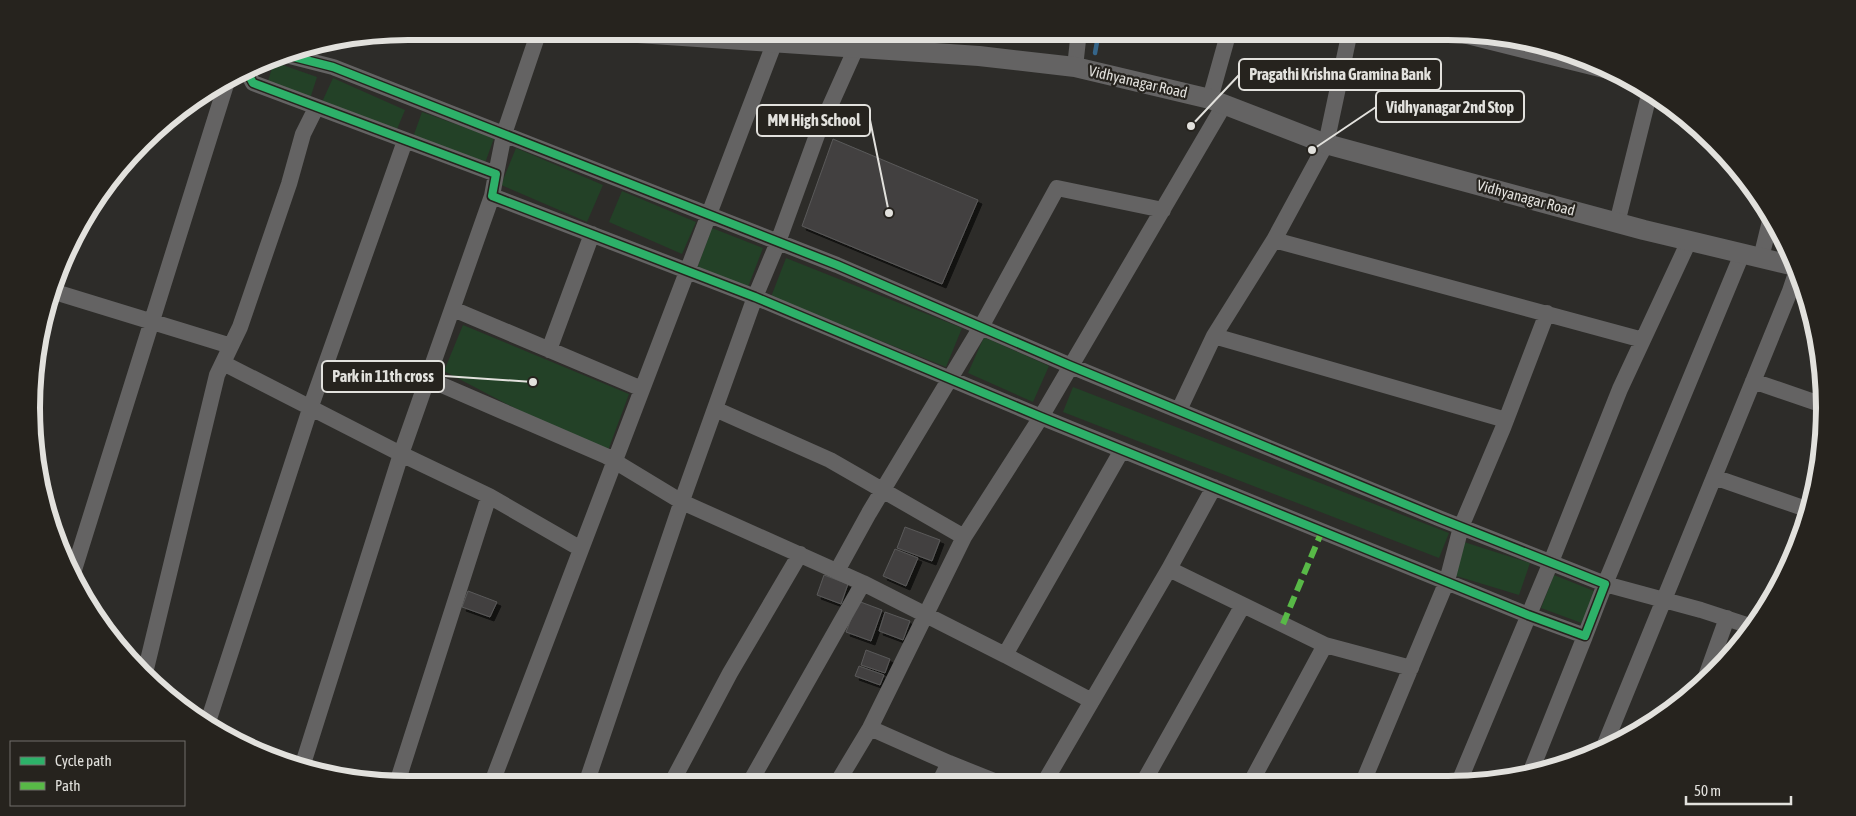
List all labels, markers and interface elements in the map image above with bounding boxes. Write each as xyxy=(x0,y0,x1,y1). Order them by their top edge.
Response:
callout: Pragathi Krishna Gramina Bank xyxy=(1239,59,1441,90)
street label: Vidhyanagar Road xyxy=(1087,62,1189,101)
text: Pragathi Krishna Gramina Bank xyxy=(1249,65,1432,83)
callout: Vidhyanagar 2nd Stop xyxy=(1376,91,1524,122)
text: Vidhyanagar 2nd Stop xyxy=(1385,98,1514,116)
callout: MM High School xyxy=(757,105,870,136)
text: MM High School xyxy=(767,111,861,129)
street label: Vidhyanagar Road xyxy=(1475,176,1577,219)
callout: Park in 11th cross xyxy=(322,361,444,392)
text: Park in 11th cross xyxy=(332,367,434,385)
legend xyxy=(10,741,185,806)
text: Cycle path xyxy=(55,752,112,769)
scale bar xyxy=(1686,774,1791,806)
text: Path xyxy=(55,777,81,794)
text: 50 m xyxy=(1694,782,1721,799)

